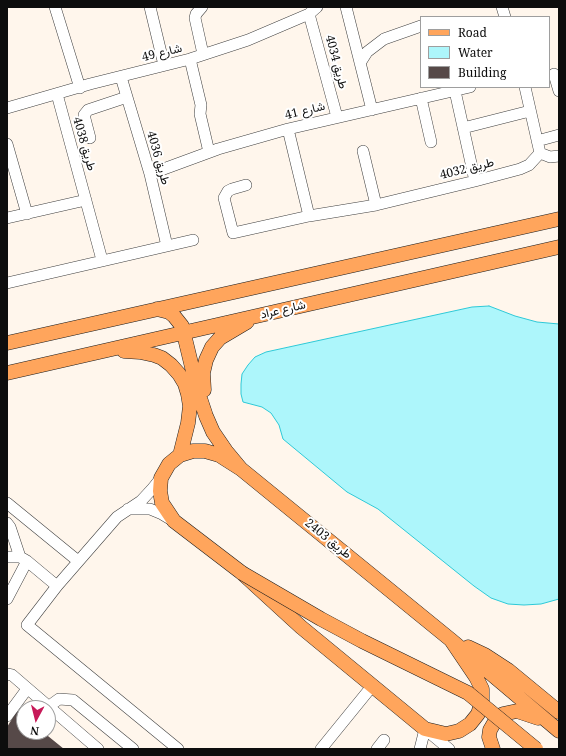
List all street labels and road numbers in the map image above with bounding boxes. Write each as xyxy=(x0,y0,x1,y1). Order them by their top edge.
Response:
street label: طريق 4034 xyxy=(322,33,350,91)
street label: شارع 49 xyxy=(141,41,183,65)
street label: شارع 41 xyxy=(284,99,326,123)
street label: طريق 4038 xyxy=(69,115,99,173)
street label: طريق 4036 xyxy=(143,129,173,187)
street label: طريق 4032 xyxy=(438,155,496,183)
street label: شارع عراد xyxy=(259,298,307,322)
street label: طريق 2403 xyxy=(302,516,354,562)

